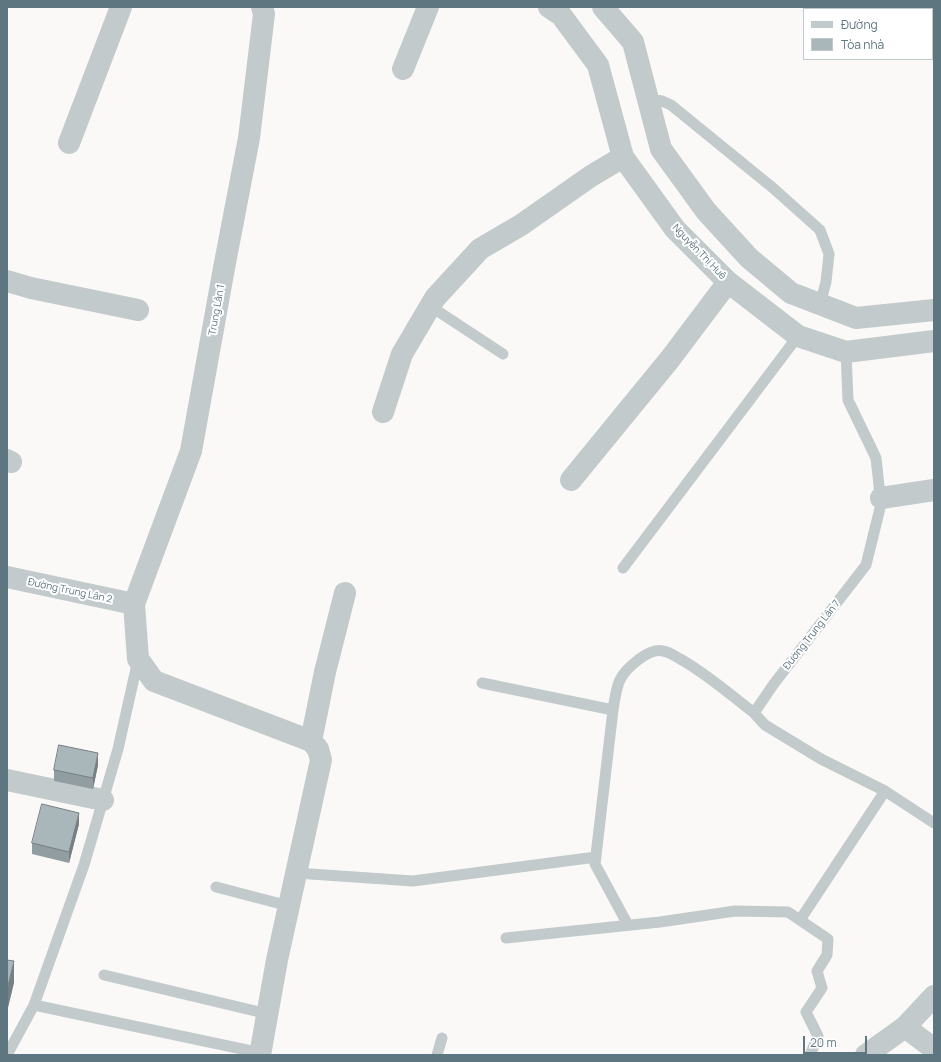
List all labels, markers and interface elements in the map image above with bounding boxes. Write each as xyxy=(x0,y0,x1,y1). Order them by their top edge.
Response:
legend xyxy=(803,8,933,60)
text: Đường xyxy=(841,16,878,33)
text: Tòa nhà xyxy=(841,36,884,53)
street label: Nguyễn Thị Huê xyxy=(670,222,728,282)
street label: Trung Lân 1 xyxy=(207,284,227,336)
street label: Đường Trung Lân 2 xyxy=(27,576,113,606)
street label: Đường Trung Lân 7 xyxy=(781,598,843,672)
scale bar xyxy=(805,1028,869,1054)
text: 20 m xyxy=(810,1034,837,1051)

